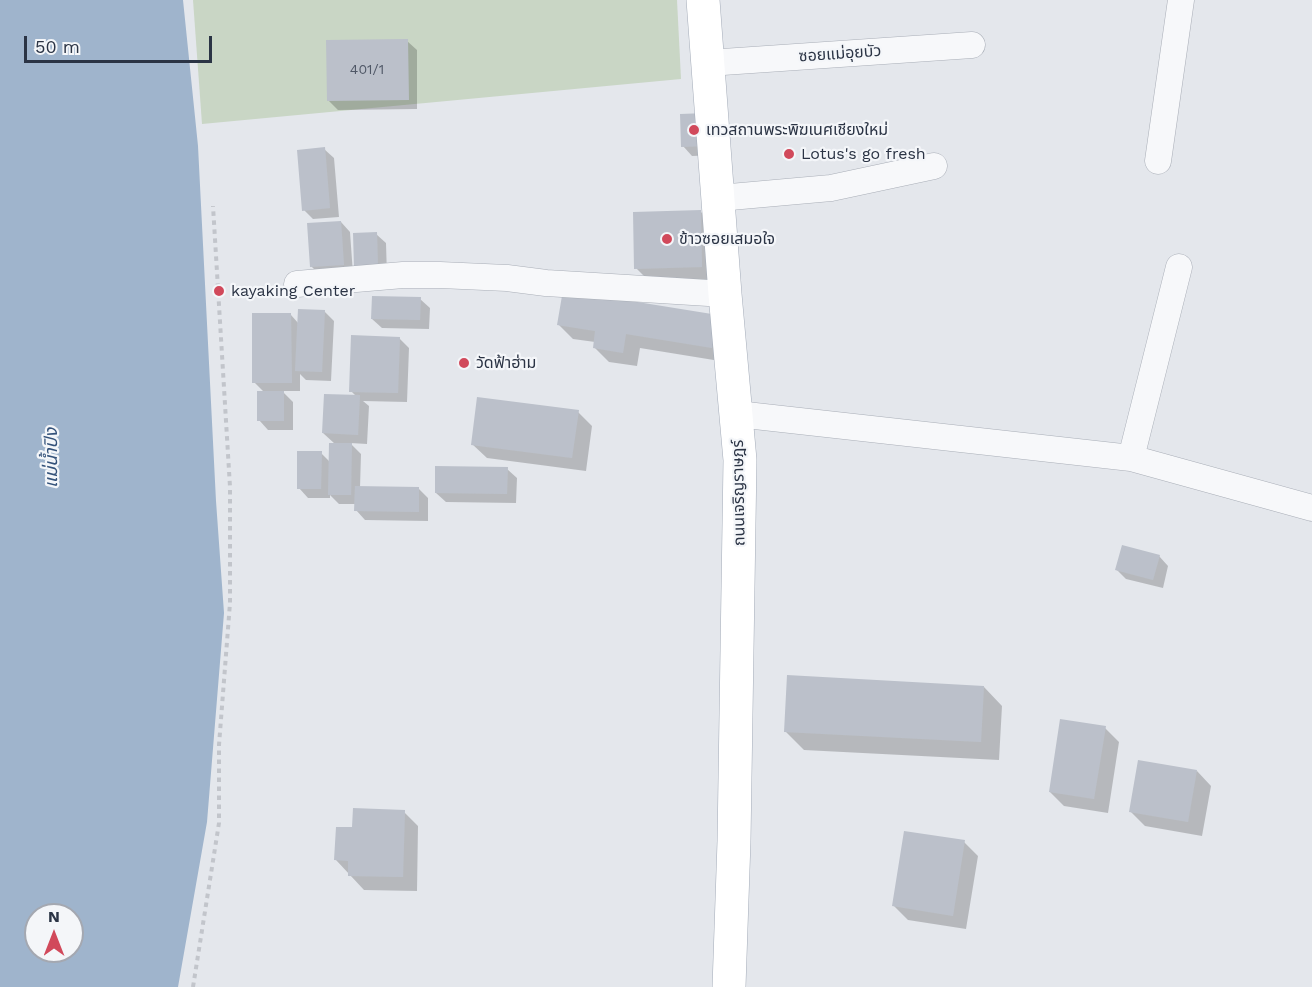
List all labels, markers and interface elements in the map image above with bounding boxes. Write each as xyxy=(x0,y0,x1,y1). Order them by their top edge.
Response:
scale bar xyxy=(27,24,214,62)
text: 50 m xyxy=(35,36,80,57)
street label: ซอยแม่อุยบัว xyxy=(798,42,882,66)
house number: 401/1 xyxy=(350,62,384,78)
place label: เทวสถานพระพิฆเนศเชียงใหม่ xyxy=(706,120,888,140)
marker: เทวสถานพระพิฆเนศเชียงใหม่ xyxy=(687,123,701,137)
place label: Lotus's go fresh xyxy=(801,144,926,164)
marker: Lotus's go fresh xyxy=(782,147,796,161)
place label: ข้าวซอยเสมอใจ xyxy=(679,229,775,249)
marker: ข้าวซอยเสมอใจ xyxy=(660,232,674,246)
place label: kayaking Center xyxy=(231,281,355,301)
marker: kayaking Center xyxy=(212,284,226,298)
place label: วัดฟ้าฮ่าม xyxy=(476,353,536,373)
marker: วัดฟ้าฮ่าม xyxy=(457,356,471,370)
water label: แม่น้ำปิง xyxy=(41,428,63,488)
street label: ถนนเจริญราษฎร์ xyxy=(728,440,750,546)
north arrow xyxy=(24,903,84,963)
text: N xyxy=(48,907,60,926)

